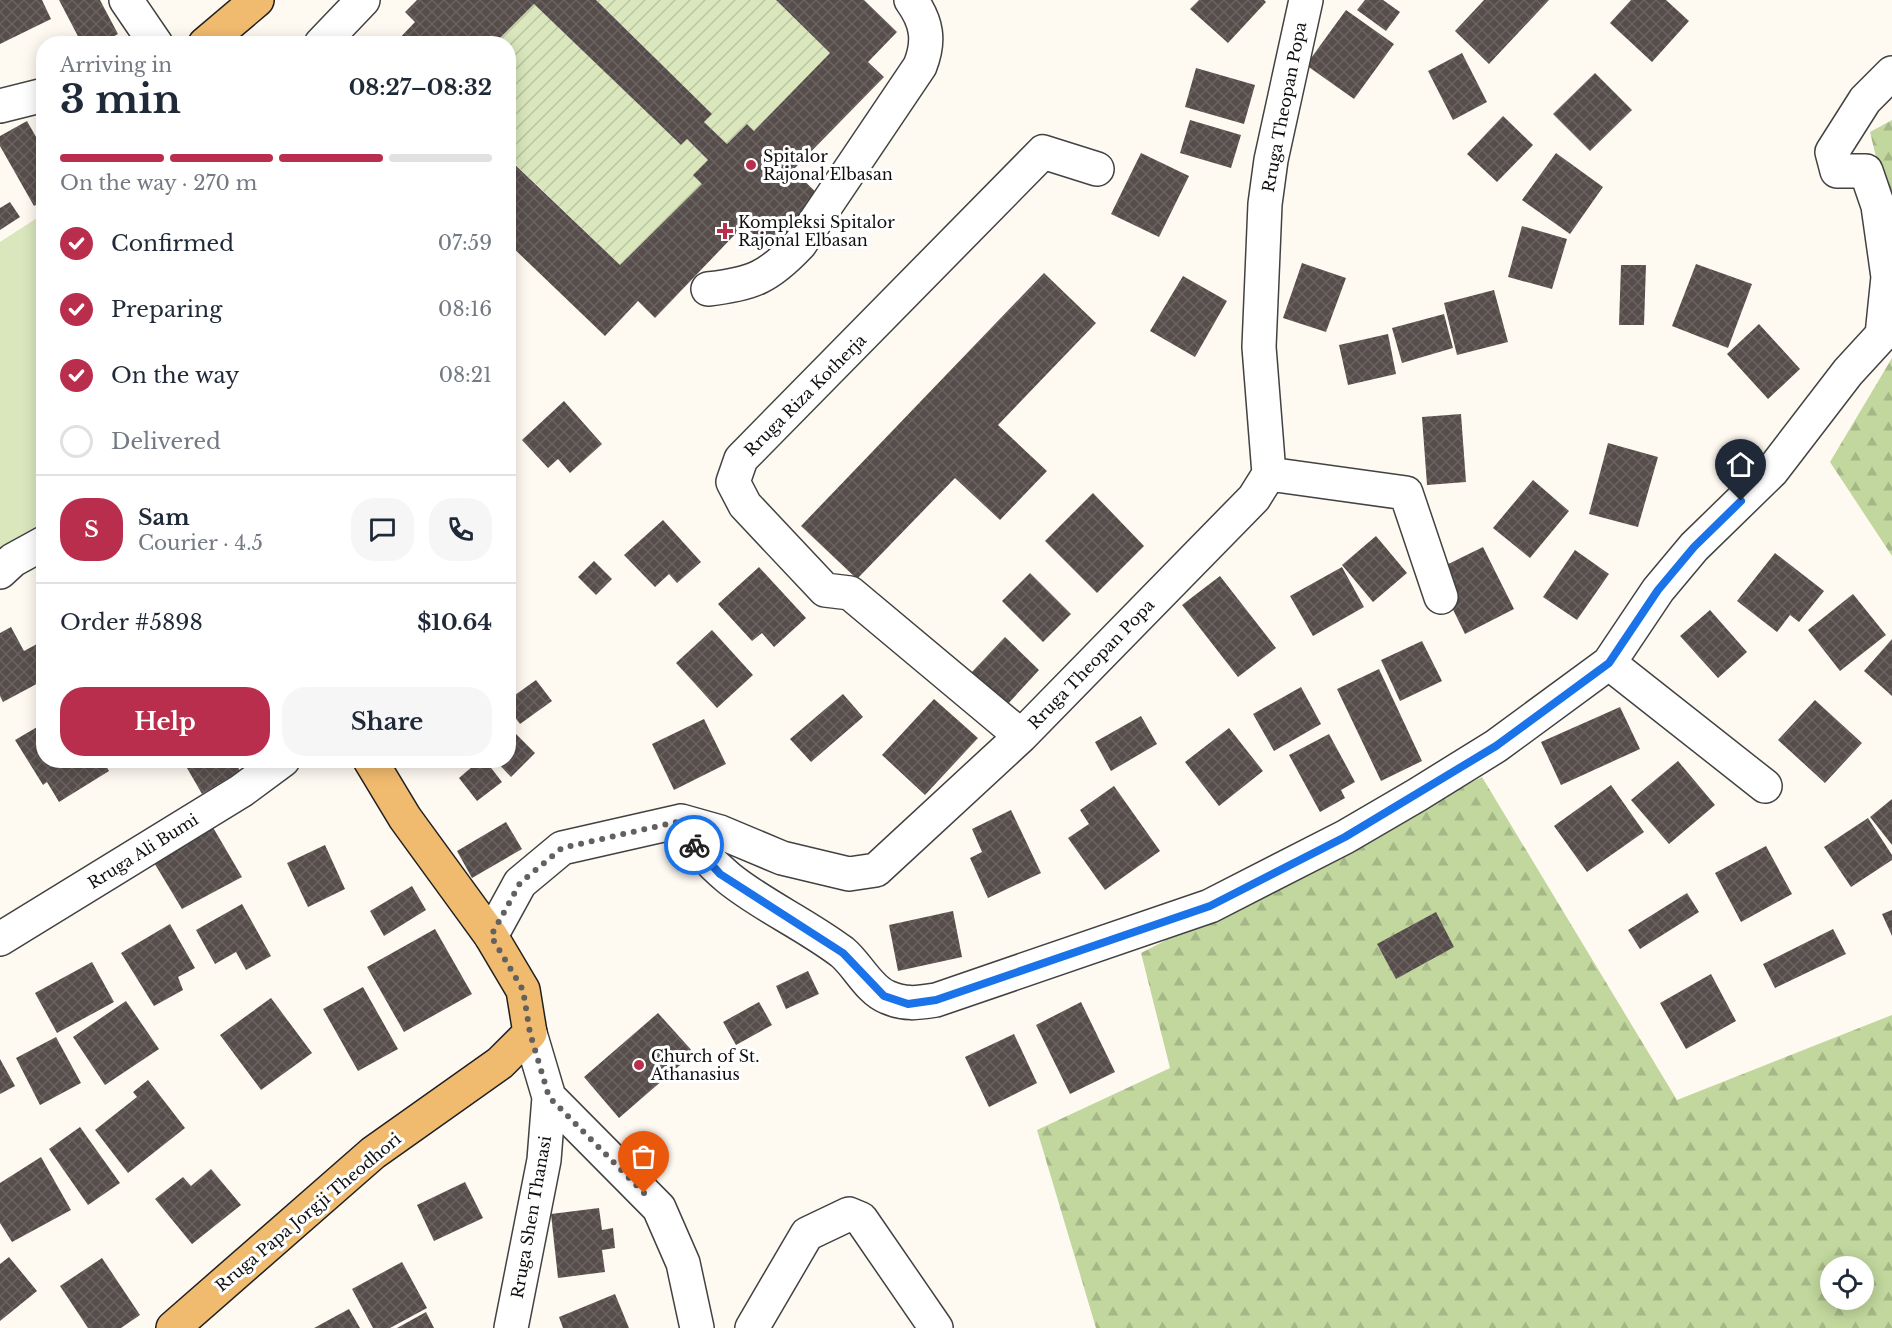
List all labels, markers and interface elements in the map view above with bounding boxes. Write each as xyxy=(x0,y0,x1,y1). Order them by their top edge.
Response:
street label: Rruga Theopan Popa xyxy=(1258,20,1310,194)
text: Arriving in xyxy=(60,53,172,77)
text: 08:27–08:32 xyxy=(349,74,492,101)
text: 3 min xyxy=(60,75,181,124)
place label: Spitalor Rajonal Elbasan xyxy=(763,146,893,184)
marker: Spitalor Rajonal Elbasan xyxy=(744,158,758,172)
text: On the way · 270 m xyxy=(60,171,257,195)
place label: Kompleksi Spitalor Rajonal Elbasan xyxy=(738,212,895,250)
marker: Kompleksi Spitalor Rajonal Elbasan xyxy=(716,222,734,240)
icon: check xyxy=(60,227,93,260)
text: Confirmed xyxy=(111,230,234,257)
text: 07:59 xyxy=(438,231,492,255)
icon: check xyxy=(60,293,93,326)
text: Preparing xyxy=(111,296,222,323)
text: 08:16 xyxy=(438,297,492,321)
street label: Rruga Riza Kotherja xyxy=(740,330,870,460)
icon: check xyxy=(60,359,93,392)
text: On the way xyxy=(111,362,239,389)
text: 08:21 xyxy=(439,363,492,387)
text: Delivered xyxy=(111,428,221,455)
pin xyxy=(1715,439,1766,501)
icon: home xyxy=(1724,448,1757,481)
button: chat xyxy=(351,498,414,561)
button: phone xyxy=(429,498,492,561)
text: Sam xyxy=(138,504,190,531)
text: S xyxy=(84,516,99,543)
text: Courier · 4.5 xyxy=(138,531,263,555)
street label: Rruga Theopan Popa xyxy=(1024,595,1158,733)
text: Order #5898 xyxy=(60,609,203,636)
text: $10.64 xyxy=(417,609,492,636)
button: Help xyxy=(60,687,270,756)
button: Share xyxy=(282,687,492,756)
street label: Rruga Ali Bumi xyxy=(84,809,202,893)
courier xyxy=(664,815,724,875)
icon: bike xyxy=(678,829,711,862)
place label: Church of St. Athanasius xyxy=(650,1046,759,1084)
marker: Church of St. Athanasius xyxy=(632,1058,646,1072)
street label: Rruga Papa Jorgji Theodhori xyxy=(211,1128,405,1296)
pin xyxy=(618,1131,669,1193)
street label: Rruga Shen Thanasi xyxy=(507,1134,555,1300)
icon: bag xyxy=(627,1140,660,1173)
map controls xyxy=(1820,1256,1874,1310)
button: locate xyxy=(1820,1256,1874,1310)

